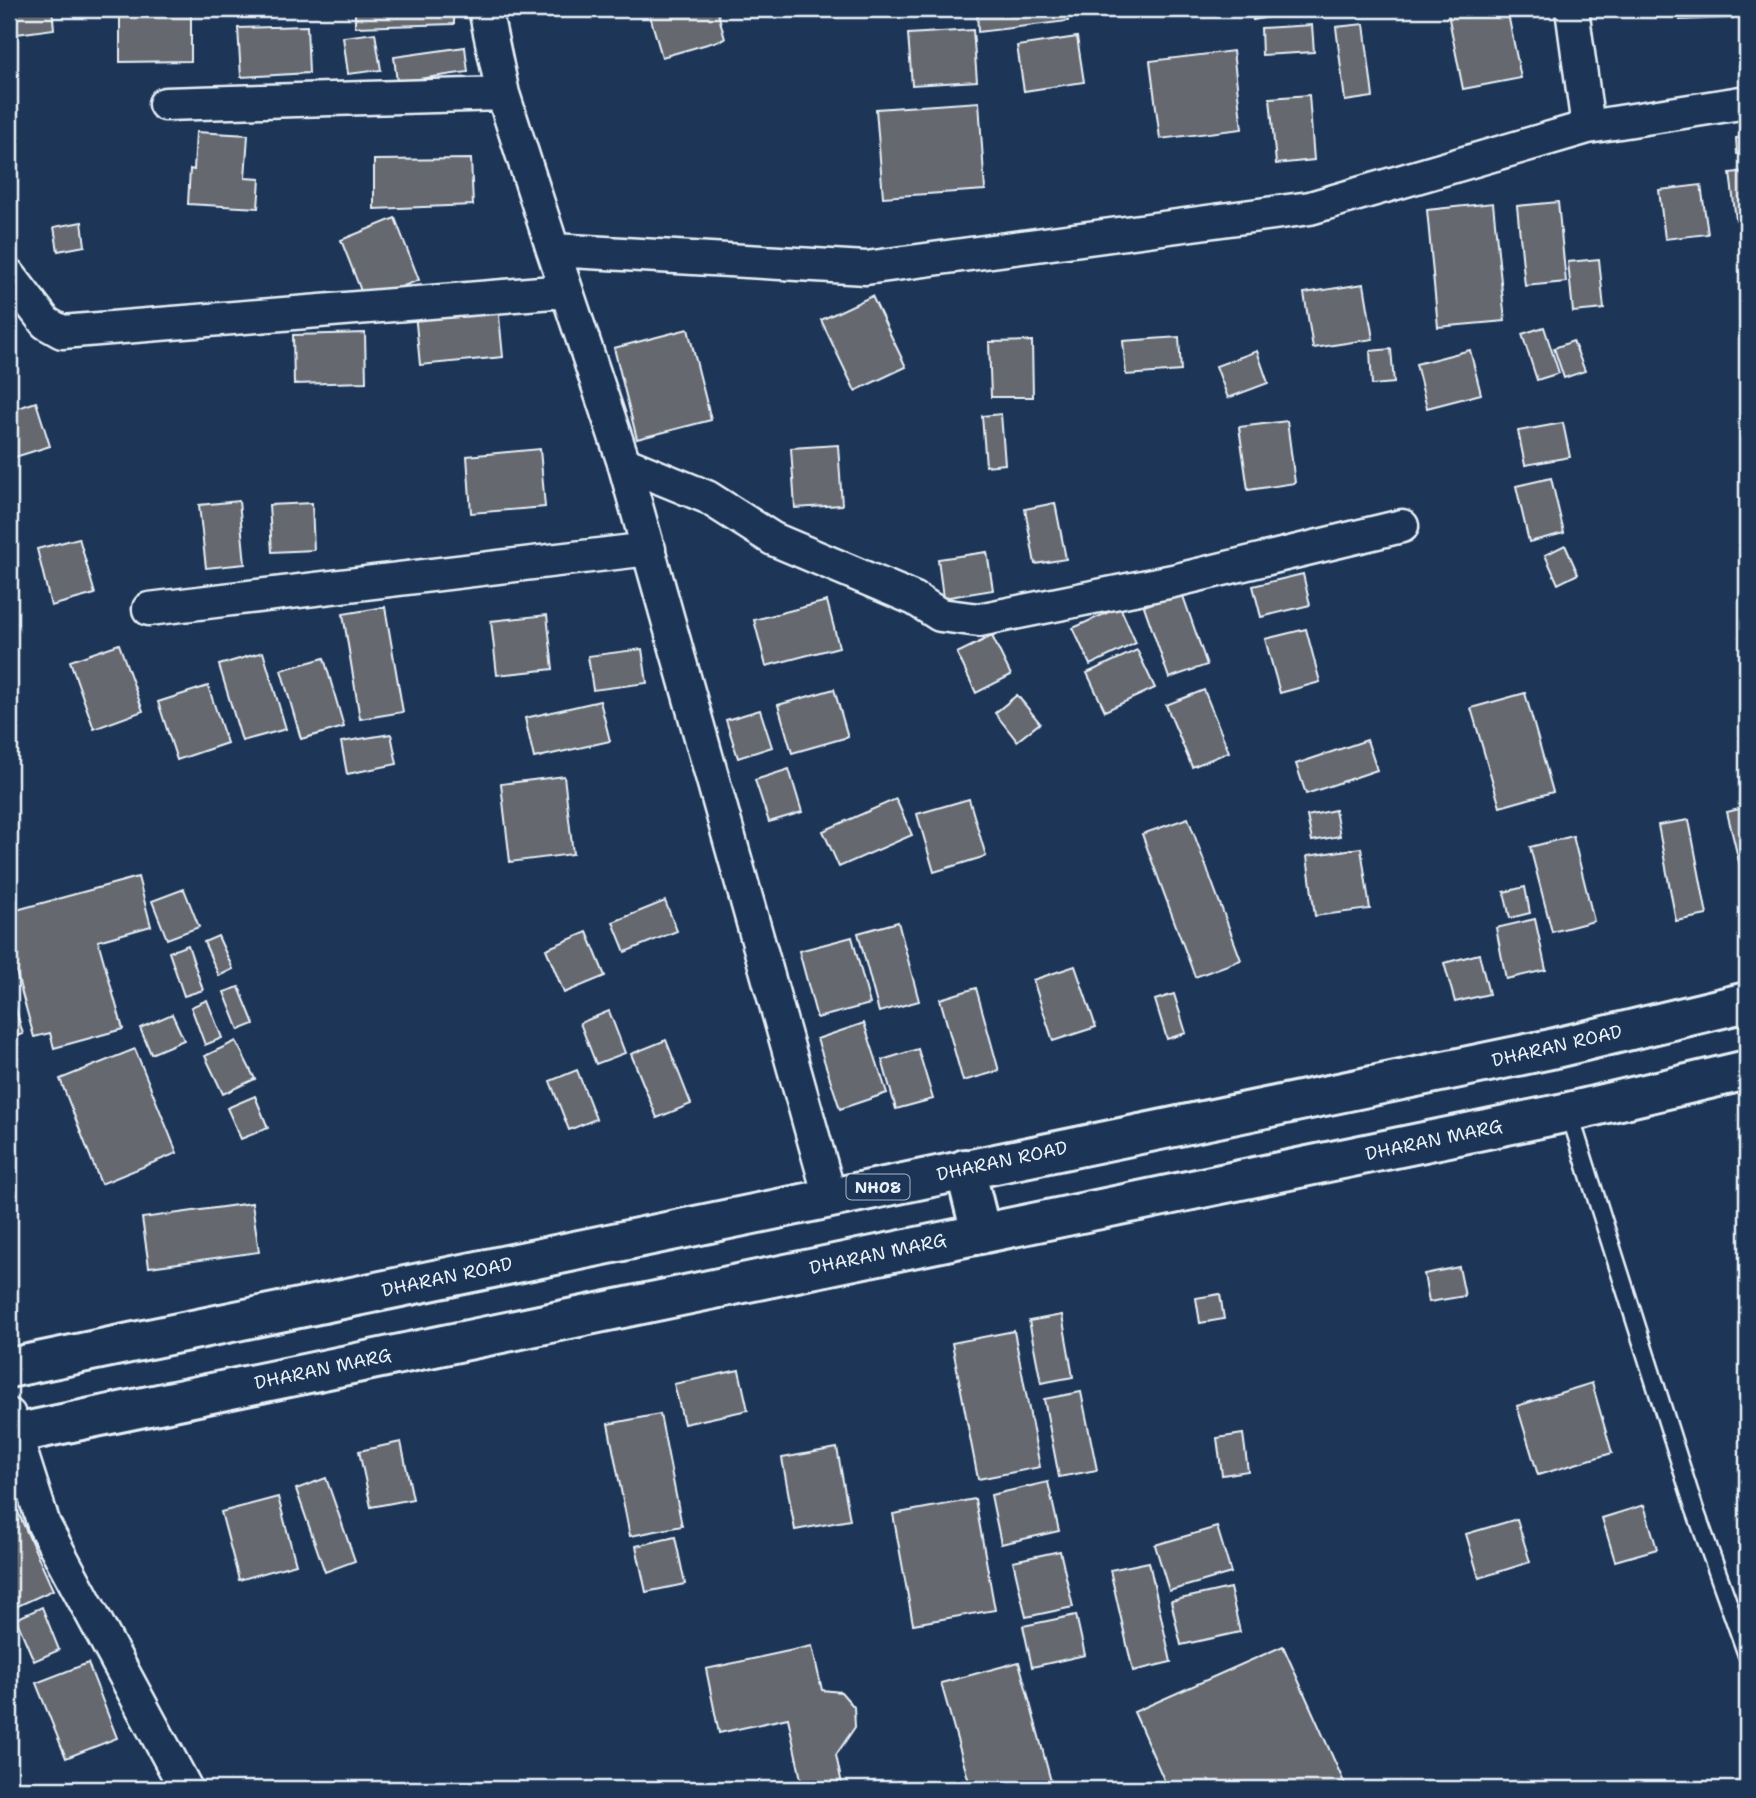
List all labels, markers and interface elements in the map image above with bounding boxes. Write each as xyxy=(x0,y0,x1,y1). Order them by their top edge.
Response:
street label: DHARAN ROAD xyxy=(1489,1019,1625,1073)
street label: DHARAN MARG xyxy=(1363,1114,1505,1166)
street label: DHARAN ROAD xyxy=(934,1135,1070,1187)
road number: NH08 xyxy=(846,1175,910,1200)
street label: DHARAN MARG xyxy=(807,1228,949,1280)
street label: DHARAN ROAD xyxy=(379,1251,515,1303)
street label: DHARAN MARG xyxy=(252,1343,394,1395)

